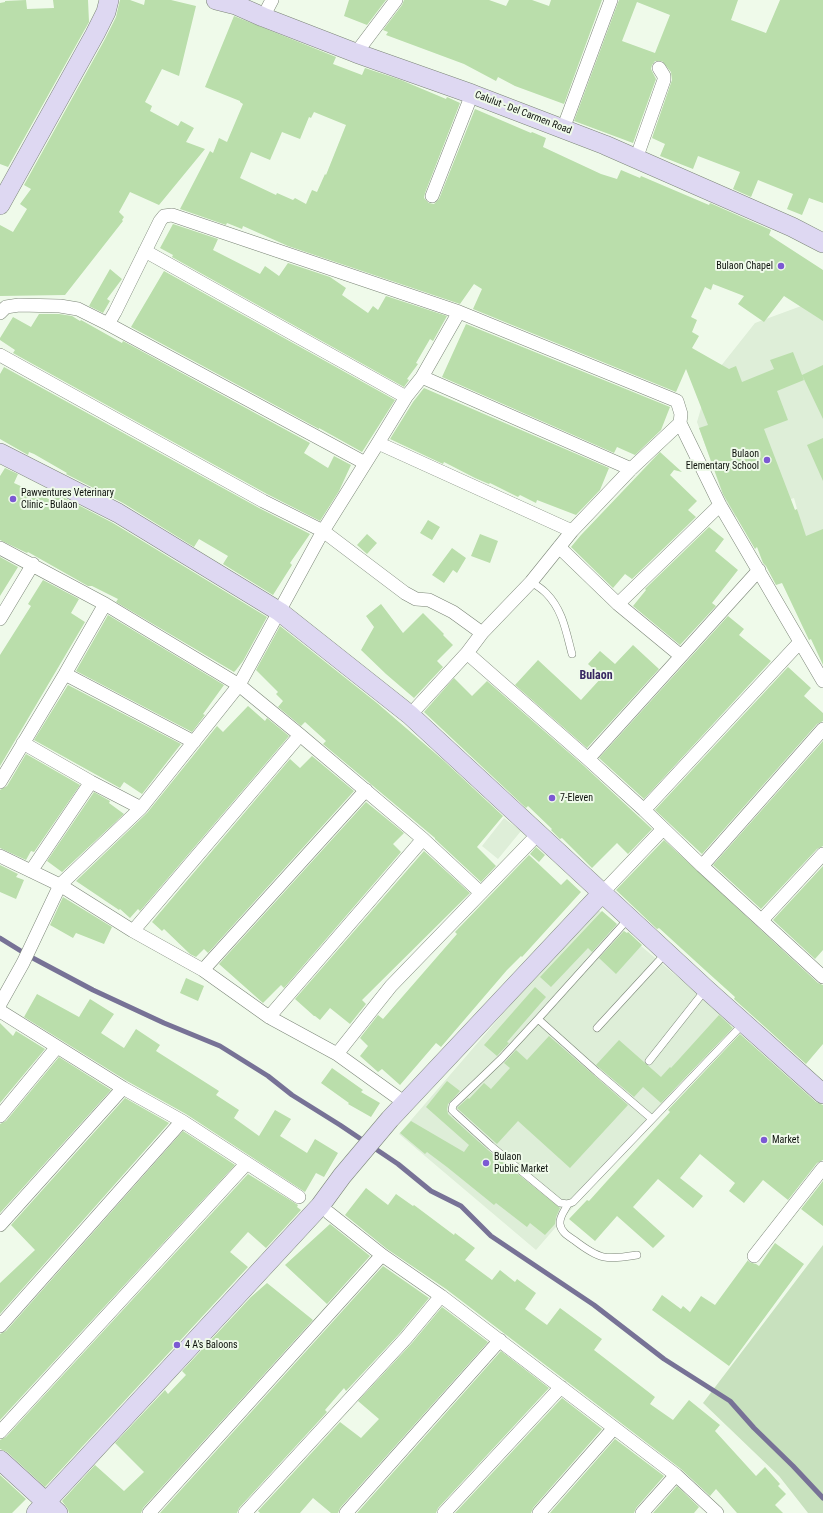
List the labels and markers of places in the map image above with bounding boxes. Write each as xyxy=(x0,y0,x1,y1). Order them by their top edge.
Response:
place label: Bulaon Chapel xyxy=(716,260,773,272)
marker: Bulaon Chapel xyxy=(776,261,786,271)
place label: Bulaon Elementary School xyxy=(686,448,759,472)
marker: Bulaon Elementary School xyxy=(762,455,772,465)
place label: Pawventures Veterinary Clinic - Bulaon xyxy=(21,487,114,510)
marker: Pawventures Veterinary Clinic - Bulaon xyxy=(8,494,18,504)
place label: 7-Eleven xyxy=(560,792,593,804)
marker: 7-Eleven xyxy=(547,793,557,803)
place label: Market xyxy=(772,1134,799,1146)
marker: Market xyxy=(759,1135,769,1145)
place label: Bulaon Public Market xyxy=(494,1151,548,1174)
marker: Bulaon Public Market xyxy=(481,1158,491,1168)
place label: 4 A's Baloons xyxy=(185,1339,238,1351)
marker: 4 A's Baloons xyxy=(172,1340,182,1350)

